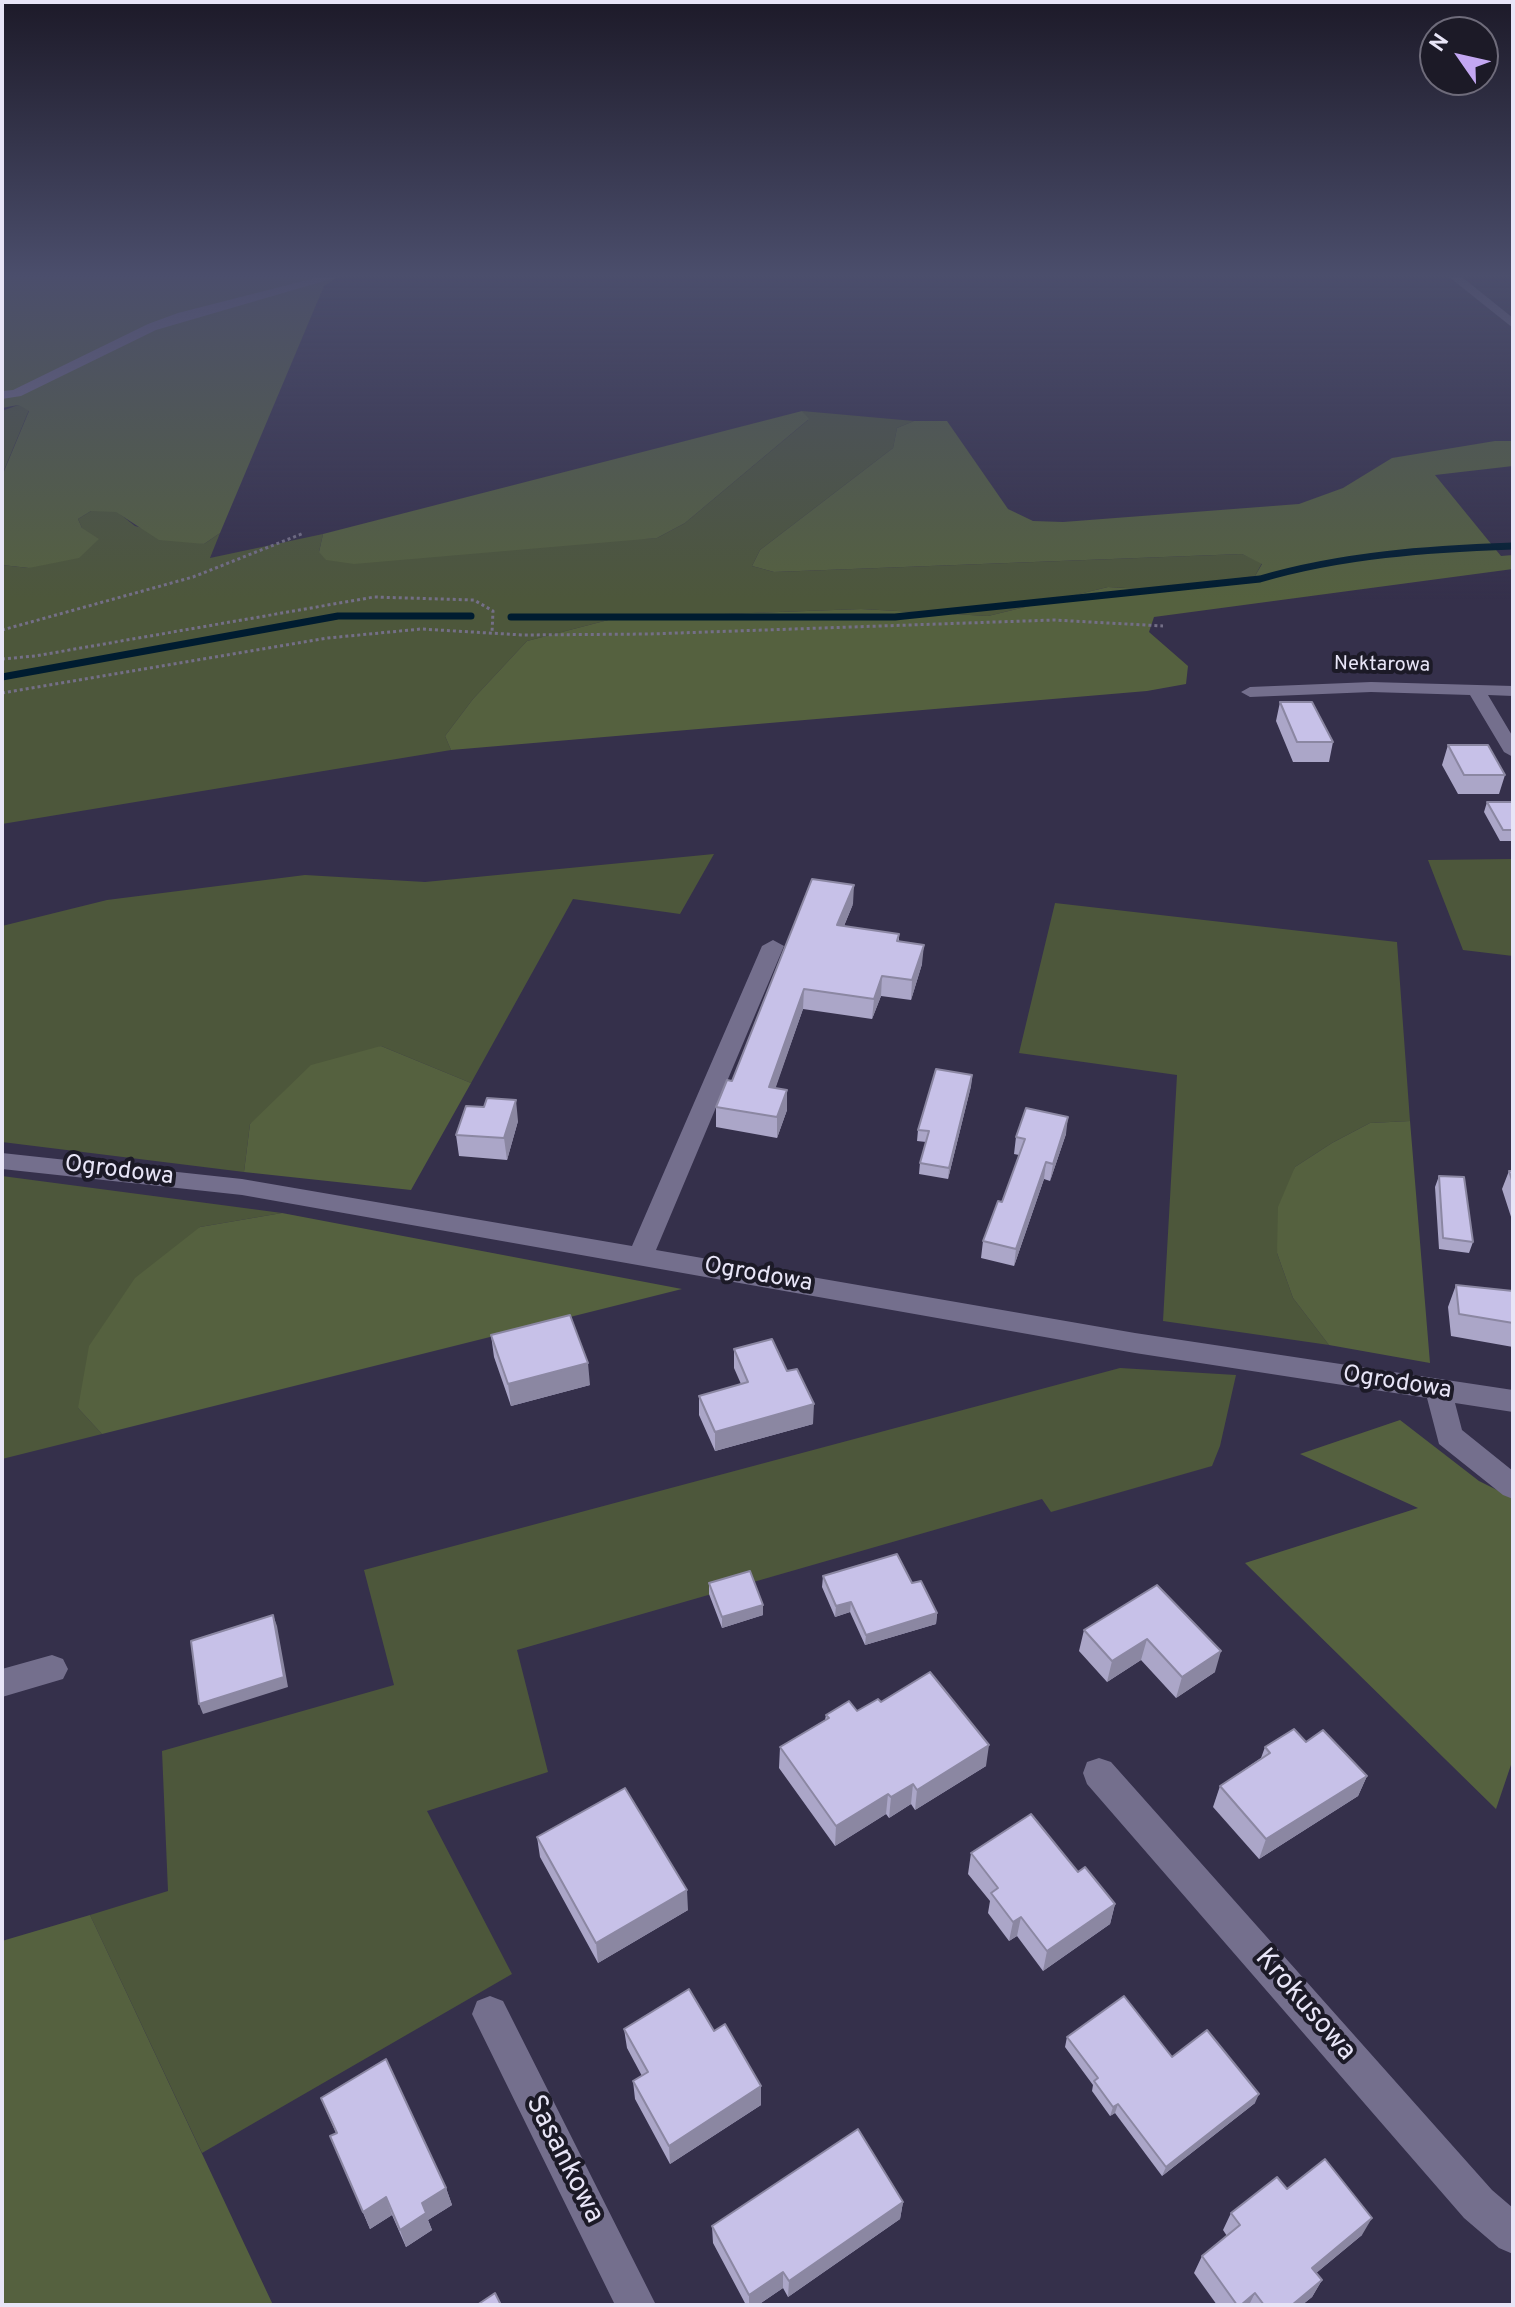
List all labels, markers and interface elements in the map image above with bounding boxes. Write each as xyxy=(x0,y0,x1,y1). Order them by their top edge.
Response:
north arrow xyxy=(1419,16,1499,96)
text: N xyxy=(1425,29,1456,58)
street label: Nektarowa xyxy=(1334,653,1430,679)
street label: Ogrodowa xyxy=(63,1151,175,1193)
street label: Ogrodowa xyxy=(702,1252,814,1300)
street label: Ogrodowa xyxy=(1341,1361,1453,1407)
street label: Krokusowa xyxy=(1246,1943,1362,2069)
street label: Sasankowa xyxy=(516,2090,610,2230)

